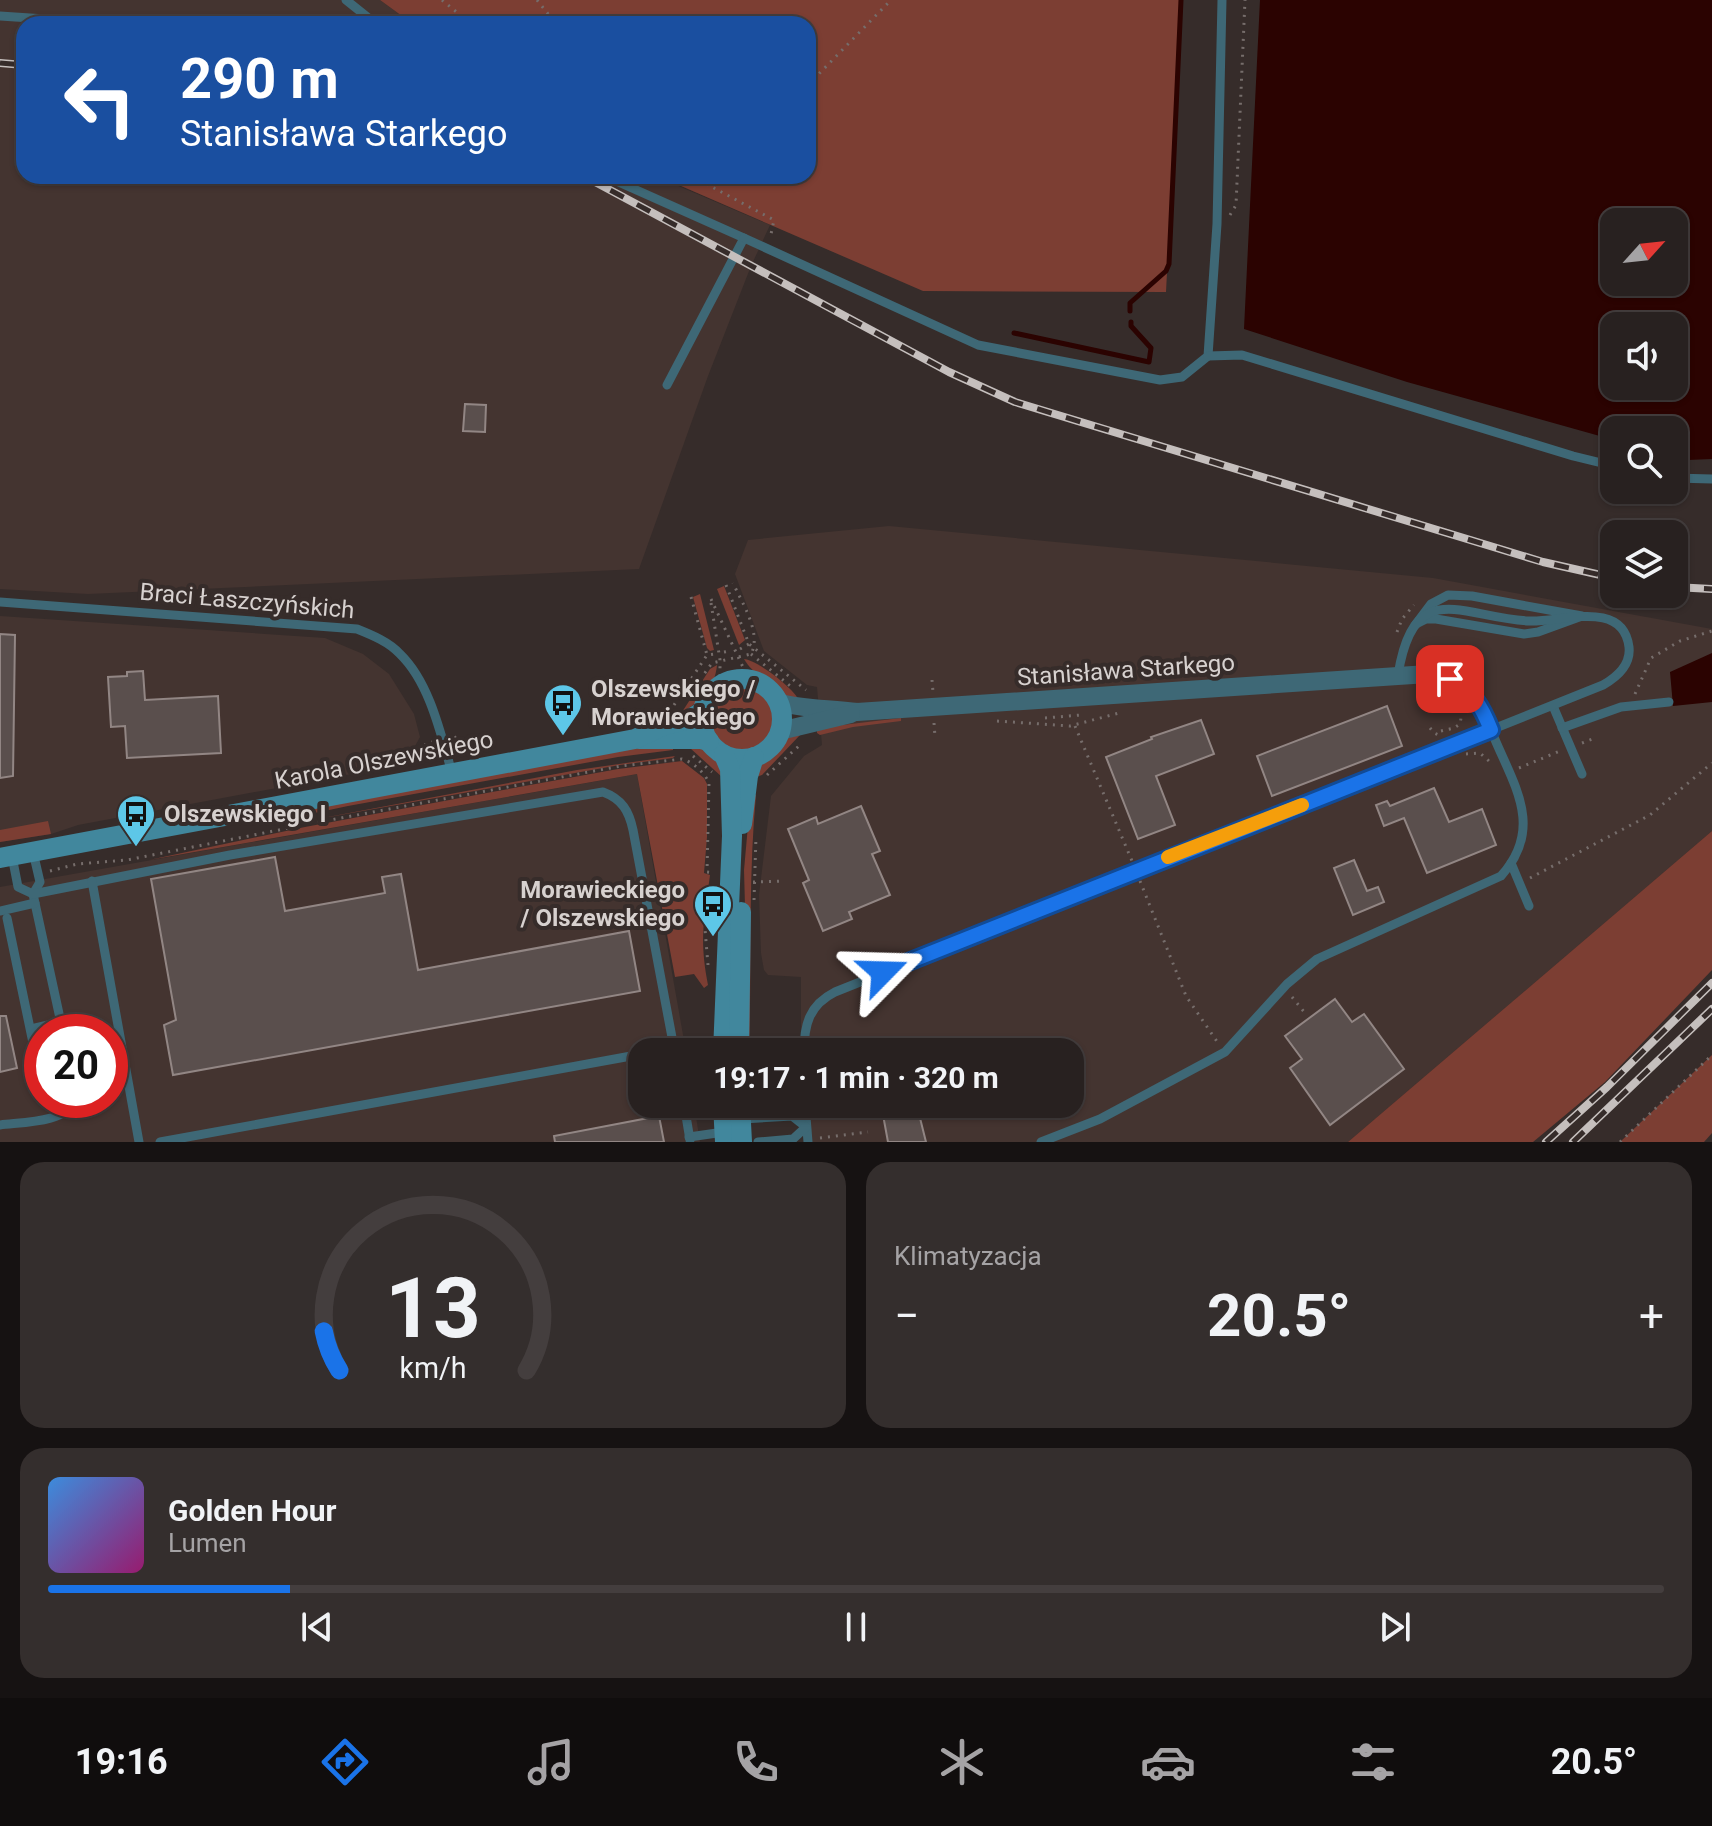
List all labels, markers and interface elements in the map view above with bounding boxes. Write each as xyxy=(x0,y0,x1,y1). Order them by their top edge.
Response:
text: 290 m xyxy=(180,46,339,112)
icon: left xyxy=(48,48,152,152)
text: Stanisława Starkego xyxy=(180,113,508,155)
north arrow xyxy=(1600,208,1688,296)
map controls xyxy=(1600,208,1688,608)
button: sound xyxy=(1600,312,1688,400)
button: search xyxy=(1600,416,1688,504)
button: layers xyxy=(1600,520,1688,608)
street label: Braci Łaszczyńskich xyxy=(139,578,355,624)
pin xyxy=(1416,645,1484,713)
street label: Stanisława Starkego xyxy=(1016,648,1236,692)
icon: arrive xyxy=(1428,657,1472,701)
place label: Olszewskiego / Morawieckiego xyxy=(591,675,756,731)
bus stop icon: Olszewskiego / Morawieckiego xyxy=(542,682,584,737)
street label: Karola Olszewskiego xyxy=(272,725,496,795)
bus stop icon: Olszewskiego I xyxy=(115,793,157,848)
place label: Olszewskiego I xyxy=(164,800,327,828)
place label: Morawieckiego / Olszewskiego xyxy=(520,876,685,932)
bus stop icon: Morawieckiego / Olszewskiego xyxy=(692,883,734,938)
position arrow xyxy=(841,930,925,1014)
speed limit sign: 20 xyxy=(24,1014,128,1118)
text: 19:17 · 1 min · 320 m xyxy=(713,1060,999,1095)
text: Klimatyzacja xyxy=(894,1241,1042,1271)
text: 13 xyxy=(385,1260,481,1357)
text: 20.5° xyxy=(1207,1280,1351,1351)
text: − xyxy=(894,1290,919,1342)
text: + xyxy=(1639,1290,1664,1342)
text: km/h xyxy=(399,1351,467,1385)
text: Golden Hour xyxy=(168,1493,337,1528)
text: Lumen xyxy=(168,1528,247,1558)
icon: previous xyxy=(295,1605,339,1649)
icon: pause xyxy=(834,1605,878,1649)
icon: next xyxy=(1373,1605,1417,1649)
icon: directions xyxy=(317,1734,373,1790)
icon: music xyxy=(523,1734,579,1790)
icon: phone xyxy=(728,1734,784,1790)
icon: climate xyxy=(934,1734,990,1790)
icon: car xyxy=(1140,1734,1196,1790)
icon: filters xyxy=(1345,1734,1401,1790)
text: 19:16 xyxy=(75,1741,168,1783)
text: 20.5° xyxy=(1551,1741,1637,1783)

